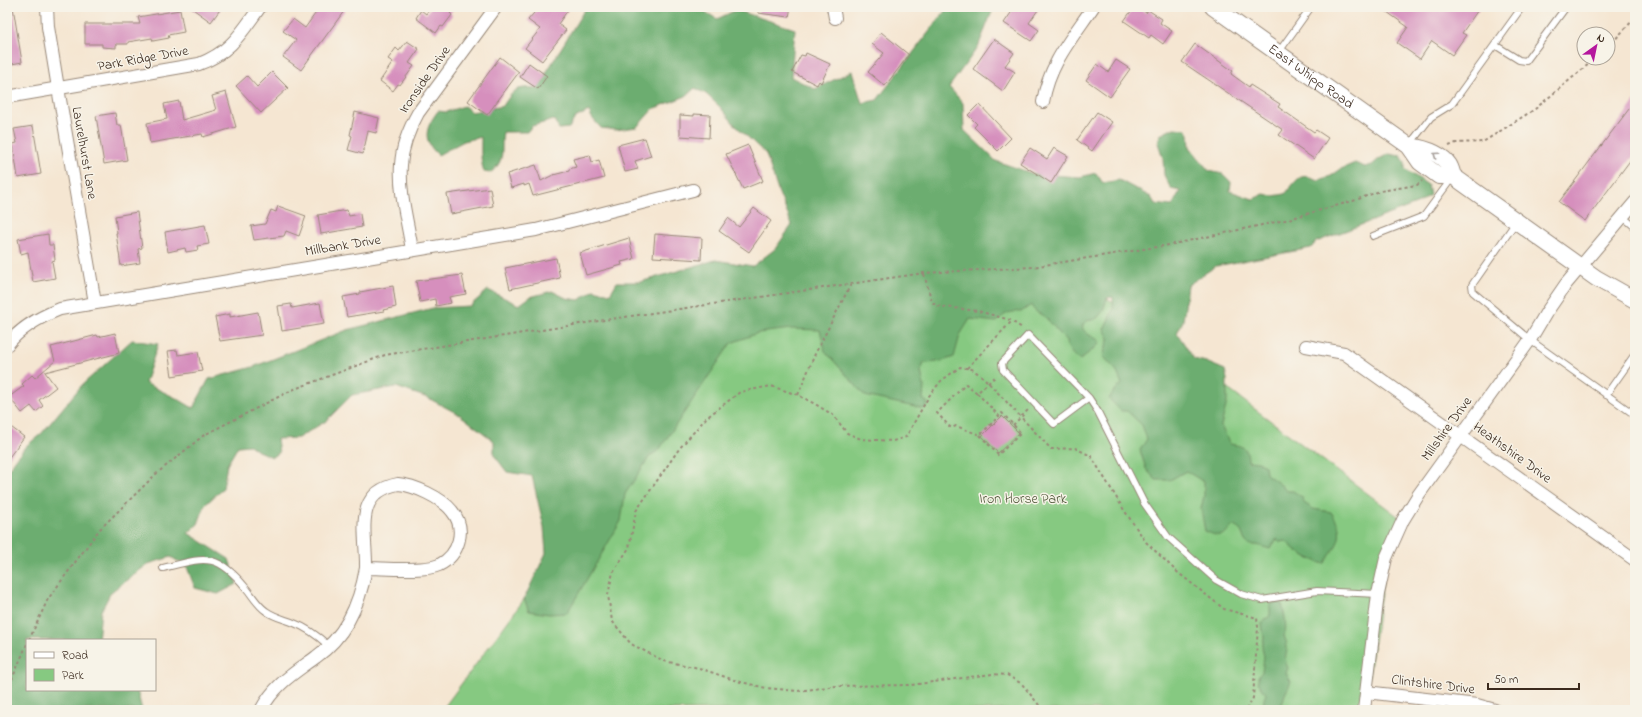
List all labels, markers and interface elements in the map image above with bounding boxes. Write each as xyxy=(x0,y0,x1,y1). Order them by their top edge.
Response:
north arrow xyxy=(1576,26,1616,66)
text: N xyxy=(1593,30,1608,47)
street label: East Whipp Road xyxy=(1264,39,1358,114)
street label: Park Ridge Drive xyxy=(96,41,191,78)
street label: Ironside Drive xyxy=(394,41,456,118)
street label: Laurelhurst Lane xyxy=(66,105,103,202)
one-way arrow xyxy=(1433,152,1440,160)
street label: Millbank Drive xyxy=(304,230,383,262)
street label: Millshire Drive xyxy=(1416,392,1478,466)
street label: Heathshire Drive xyxy=(1468,417,1556,489)
park label: Iron Horse Park xyxy=(979,489,1067,510)
legend xyxy=(26,639,156,691)
text: Road xyxy=(62,647,88,665)
scale bar xyxy=(1488,665,1579,691)
text: Park xyxy=(62,667,84,685)
street label: Clintshire Drive xyxy=(1390,669,1477,701)
text: 50 m xyxy=(1494,671,1518,689)

